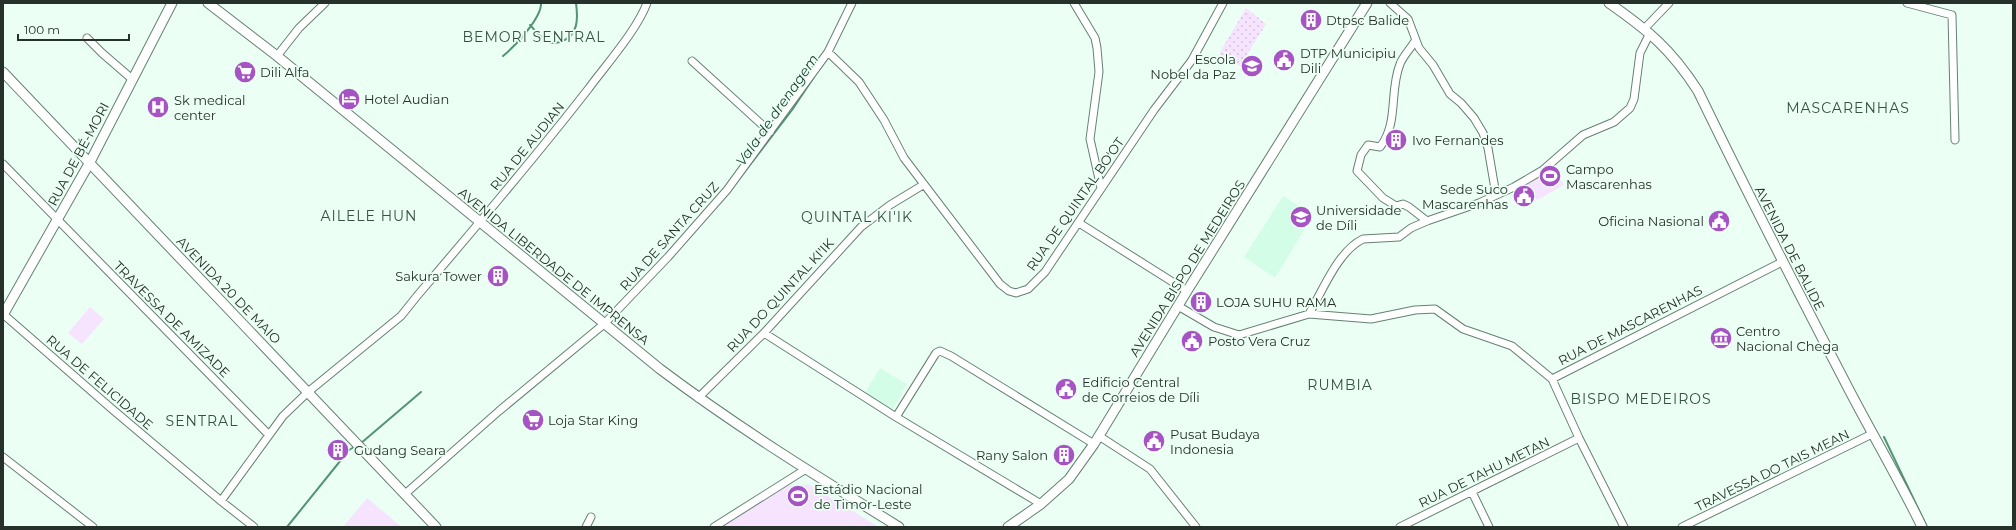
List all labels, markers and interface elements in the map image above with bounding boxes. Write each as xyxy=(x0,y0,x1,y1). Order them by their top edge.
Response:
building icon: Dtpsc Balide xyxy=(1298,7,1324,33)
place label: Dtpsc Balide xyxy=(1326,12,1409,28)
scale bar xyxy=(18,16,129,42)
text: 100 m xyxy=(24,22,60,37)
district label: BEMORI SENTRAL xyxy=(463,28,605,46)
place label: DTP Municipiu Dili xyxy=(1300,45,1396,76)
public building icon: DTP Municipiu Dili xyxy=(1271,47,1297,73)
water label: Vala de drenagem xyxy=(732,51,822,169)
place label: Escola Nobel da Paz xyxy=(1150,51,1236,82)
school or university icon: Escola Nobel da Paz xyxy=(1239,53,1265,79)
supermarket icon: Dili Alfa xyxy=(232,59,258,85)
place label: Dili Alfa xyxy=(260,64,309,80)
hotel icon: Hotel Audian xyxy=(336,86,362,112)
place label: Hotel Audian xyxy=(364,91,449,107)
place label: Sk medical center xyxy=(174,92,246,123)
hospital icon: Sk medical center xyxy=(145,94,171,120)
street label: RUA DE AUDIAN xyxy=(486,99,568,193)
district label: MASCARENHAS xyxy=(1786,99,1910,117)
street label: RUA DE BÉ-MORI xyxy=(44,100,112,208)
building icon: Ivo Fernandes xyxy=(1383,127,1409,153)
place label: Ivo Fernandes xyxy=(1412,132,1504,148)
street label: RUA DE QUINTAL BO'OT xyxy=(1023,134,1128,274)
place label: Campo Mascarenhas xyxy=(1566,161,1652,192)
sports icon: Campo Mascarenhas xyxy=(1537,163,1563,189)
street label: AVENIDA BISPO DE MEDEIROS xyxy=(1126,177,1248,359)
street label: RUA DE SANTA CRUZ xyxy=(616,178,722,293)
place label: Sede Suco Mascarenhas xyxy=(1422,181,1508,212)
public building icon: Sede Suco Mascarenhas xyxy=(1511,183,1537,209)
street label: AVENIDA DE BALIDE xyxy=(1752,183,1828,313)
street label: AVENIDA LIBERDADE DE IMPRENSA xyxy=(455,184,653,348)
place label: Universidade de Díli xyxy=(1316,202,1402,233)
school or university icon: Universidade de Díli xyxy=(1288,204,1314,230)
district label: AILELE HUN xyxy=(320,207,418,225)
district label: QUINTAL KI'IK xyxy=(801,208,913,226)
public building icon: Oficina Nasional xyxy=(1706,208,1732,234)
place label: Oficina Nasional xyxy=(1598,213,1704,229)
street label: AVENIDA 20 DE MAIO xyxy=(174,233,284,347)
street label: RUA DO QUINTAL KI'IK xyxy=(723,234,837,355)
street label: TRAVESSA DE AMIZADE xyxy=(111,258,233,380)
building icon: Sakura Tower xyxy=(485,263,511,289)
place label: Sakura Tower xyxy=(395,268,482,284)
street label: RUA DE MASCARENHAS xyxy=(1555,282,1705,368)
building icon: LOJA SUHU RAMA xyxy=(1188,289,1214,315)
place label: LOJA SUHU RAMA xyxy=(1216,294,1337,310)
place label: Centro Nacional Chega xyxy=(1736,323,1839,354)
museum icon: Centro Nacional Chega xyxy=(1708,325,1734,351)
public building icon: Posto Vera Cruz xyxy=(1179,328,1205,354)
street label: RUA DE FELICIDADE xyxy=(43,331,157,433)
place label: Posto Vera Cruz xyxy=(1208,333,1310,349)
place label: Edificio Central de Correios de Díli xyxy=(1082,374,1200,405)
public building icon: Edificio Central de Correios de Díli xyxy=(1053,376,1079,402)
district label: RUMBIA xyxy=(1307,376,1373,394)
district label: BISPO MEDEIROS xyxy=(1570,390,1712,408)
supermarket icon: Loja Star King xyxy=(520,407,546,433)
district label: SENTRAL xyxy=(166,412,238,430)
place label: Loja Star King xyxy=(548,412,638,428)
place label: Pusat Budaya Indonesia xyxy=(1170,426,1260,457)
street label: TRAVESSA DO TAIS MEAN xyxy=(1692,426,1852,514)
public building icon: Pusat Budaya Indonesia xyxy=(1141,428,1167,454)
street label: RUA DE TAHU METAN xyxy=(1416,433,1552,511)
building icon: Gudang Seara xyxy=(325,437,351,463)
place label: Gudang Seara xyxy=(354,442,446,458)
building icon: Rany Salon xyxy=(1051,442,1077,468)
place label: Rany Salon xyxy=(976,447,1048,463)
place label: Estádio Nacional de Timor-Leste xyxy=(814,481,923,512)
sports icon: Estádio Nacional de Timor-Leste xyxy=(785,483,811,509)

